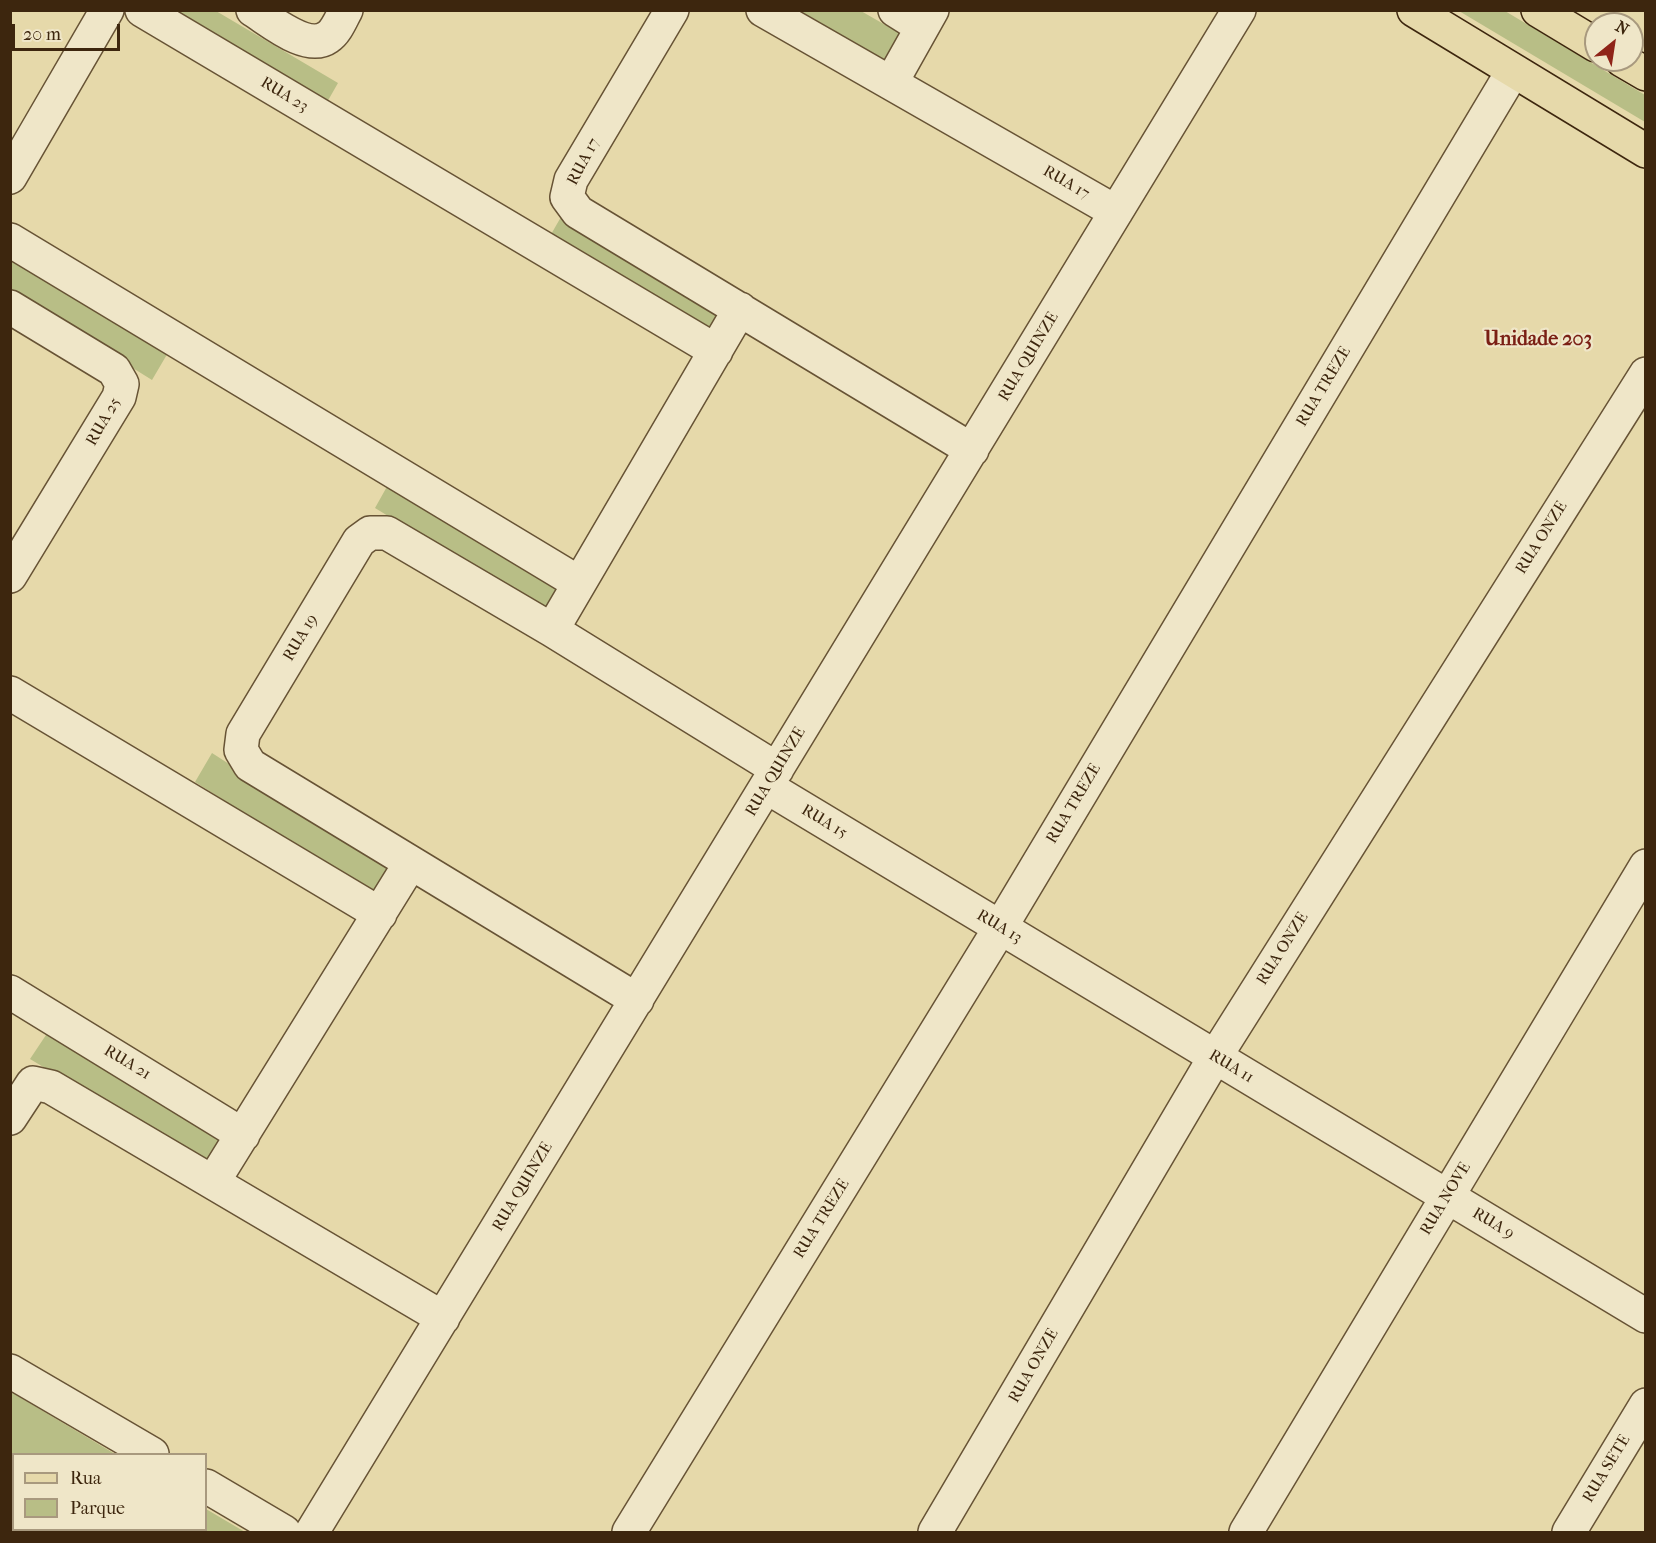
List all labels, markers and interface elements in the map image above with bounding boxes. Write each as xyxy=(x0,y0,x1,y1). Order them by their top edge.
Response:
scale bar xyxy=(15,12,123,50)
north arrow xyxy=(1584,12,1644,72)
text: N xyxy=(1612,16,1632,39)
text: 20 m xyxy=(23,24,61,45)
street label: RUA 23 xyxy=(257,73,311,117)
street label: RUA 17 xyxy=(564,135,604,189)
street label: RUA 17 xyxy=(1039,162,1093,204)
street label: RUA QUINZE xyxy=(995,309,1063,405)
district label: Unidade 203 xyxy=(1484,328,1592,352)
street label: RUA TREZE xyxy=(1293,343,1355,431)
street label: RUA 25 xyxy=(83,395,125,449)
street label: RUA ONZE xyxy=(1512,498,1572,578)
street label: RUA 19 xyxy=(280,611,322,665)
street label: RUA QUINZE xyxy=(742,724,810,820)
street label: RUA TREZE xyxy=(1043,760,1105,848)
street label: RUA 15 xyxy=(798,801,850,843)
street label: RUA 13 xyxy=(973,906,1025,948)
street label: RUA ONZE xyxy=(1253,909,1313,989)
street label: RUA 21 xyxy=(100,1042,154,1084)
street label: RUA 11 xyxy=(1205,1046,1257,1088)
street label: RUA QUINZE xyxy=(489,1139,557,1235)
street label: RUA NOVE xyxy=(1417,1159,1475,1239)
street label: RUA TREZE xyxy=(790,1176,854,1262)
street label: RUA 9 xyxy=(1468,1204,1518,1244)
street label: RUA ONZE xyxy=(1005,1325,1063,1407)
street label: RUA SETE xyxy=(1579,1432,1635,1506)
legend xyxy=(12,1453,207,1531)
text: Rua xyxy=(70,1468,101,1489)
text: Parque xyxy=(70,1498,125,1519)

